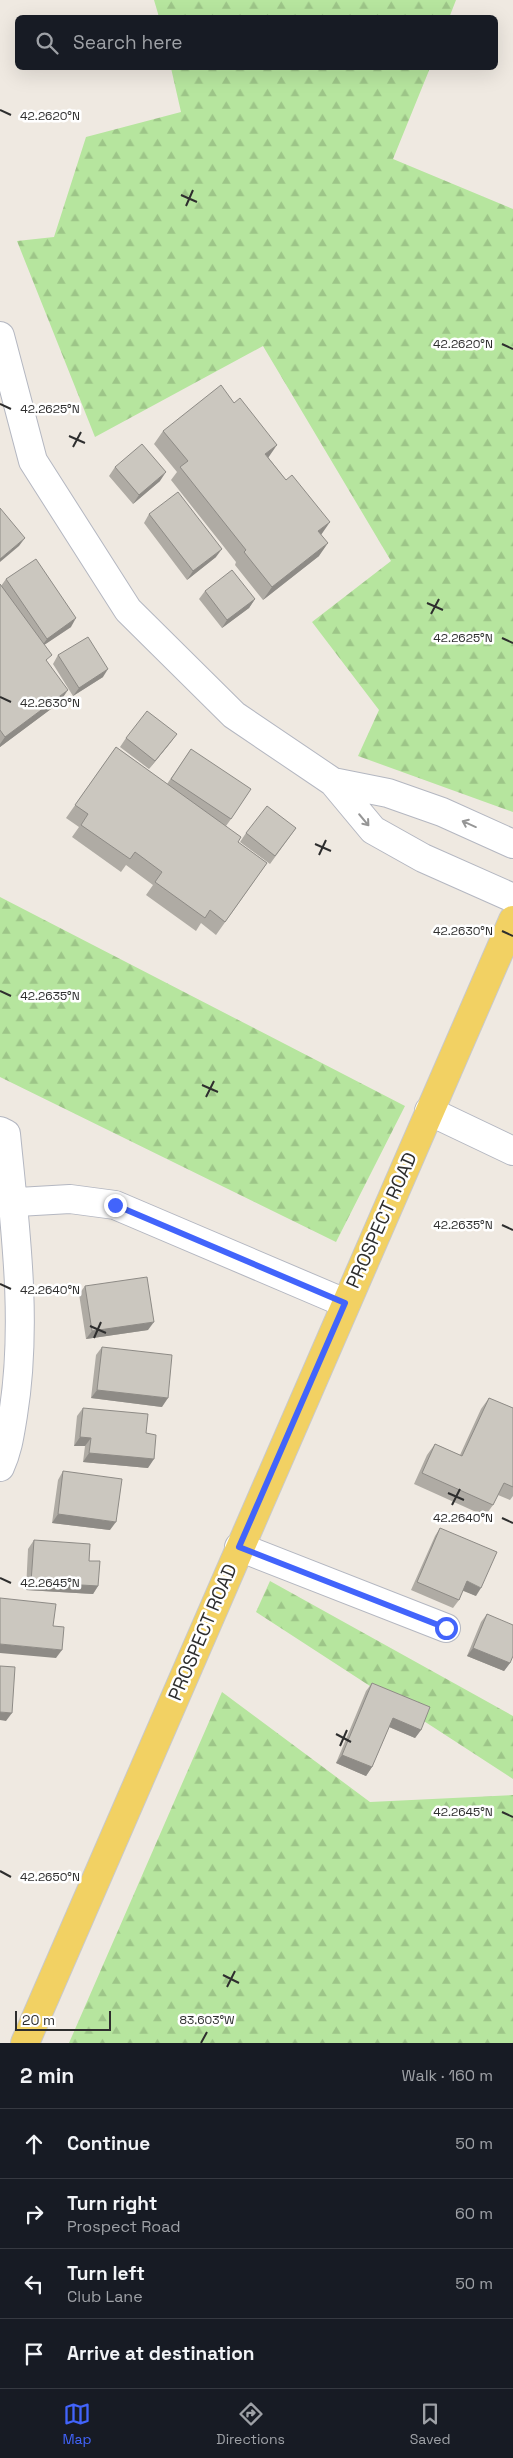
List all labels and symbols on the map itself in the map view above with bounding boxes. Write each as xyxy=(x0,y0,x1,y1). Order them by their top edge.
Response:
text: 42.2620°N xyxy=(20,108,80,124)
text: 42.2620°N xyxy=(433,336,493,352)
text: 42.2625°N xyxy=(20,401,80,417)
text: 42.2625°N xyxy=(433,630,493,646)
text: 42.2630°N xyxy=(20,695,80,711)
one-way arrow xyxy=(358,813,369,826)
one-way arrow xyxy=(462,819,477,829)
text: 42.2630°N xyxy=(433,923,493,939)
text: 42.2635°N xyxy=(20,988,80,1004)
street label: PROSPECT ROAD xyxy=(340,1148,423,1292)
route end xyxy=(104,1194,127,1217)
text: 42.2635°N xyxy=(433,1217,493,1233)
text: 42.2640°N xyxy=(20,1282,80,1298)
text: 42.2640°N xyxy=(433,1510,493,1526)
street label: PROSPECT ROAD xyxy=(162,1560,243,1704)
text: 42.2645°N xyxy=(20,1575,80,1591)
route start xyxy=(435,1617,458,1640)
text: 42.2645°N xyxy=(433,1804,493,1820)
text: 42.2650°N xyxy=(20,1869,80,1885)
scale bar xyxy=(15,2008,111,2031)
text: 83.603°W xyxy=(179,2012,235,2028)

